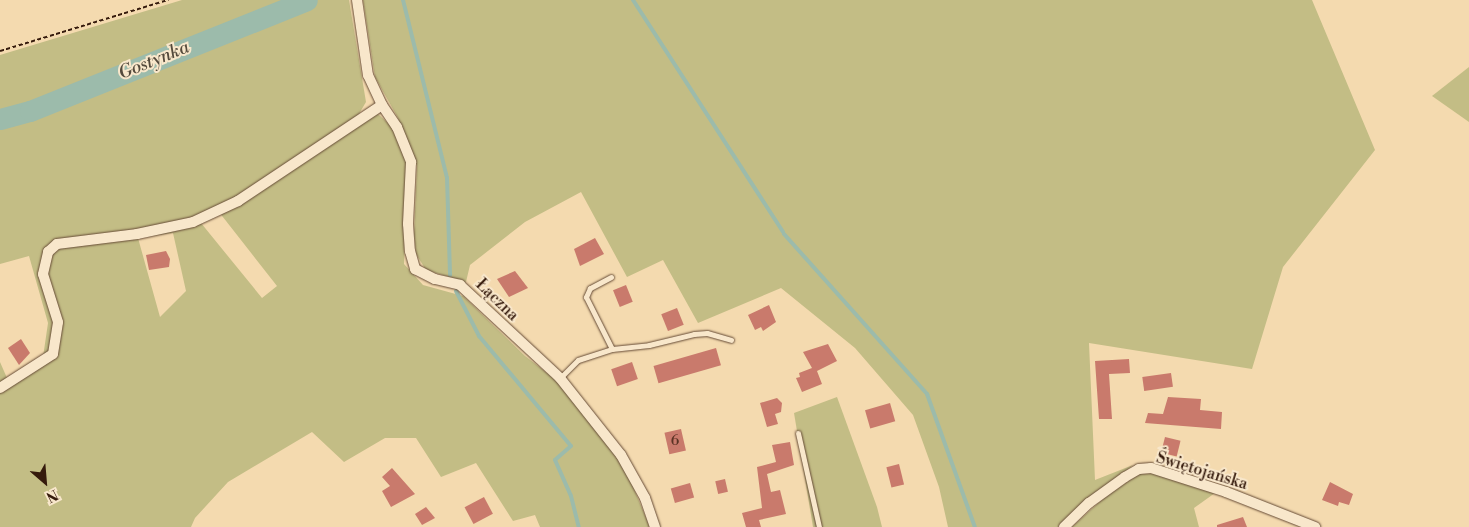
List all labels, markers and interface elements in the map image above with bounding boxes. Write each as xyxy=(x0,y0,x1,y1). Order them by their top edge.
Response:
water label: Gostynka xyxy=(115,37,193,85)
street label: Łączna xyxy=(472,275,522,325)
house number: 6 xyxy=(671,433,679,449)
street label: Świętojańska xyxy=(1154,448,1250,494)
north arrow xyxy=(20,457,70,507)
text: N xyxy=(43,485,61,506)

